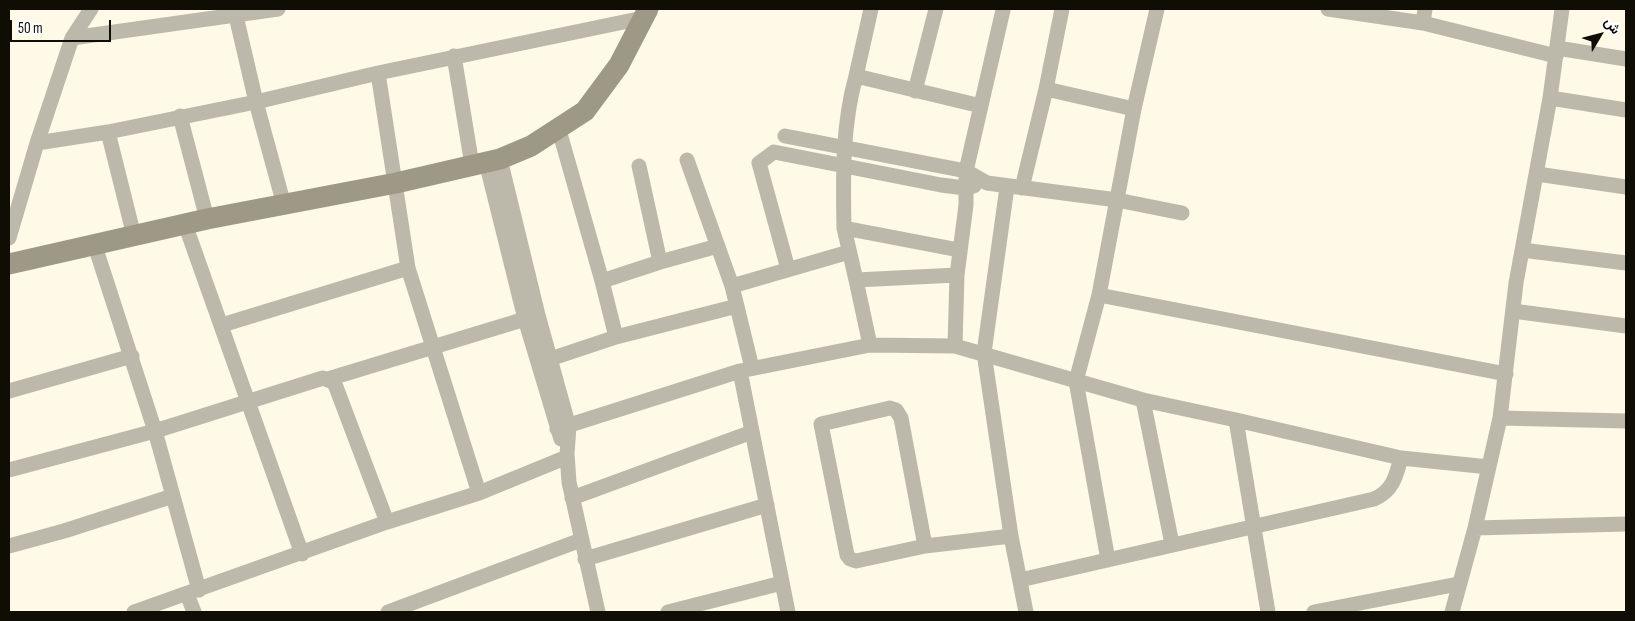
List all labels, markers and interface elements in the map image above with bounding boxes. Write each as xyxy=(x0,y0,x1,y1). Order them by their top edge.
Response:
scale bar xyxy=(12,10,114,42)
north arrow xyxy=(1575,10,1625,60)
text: ش xyxy=(1601,14,1624,38)
text: 50 m xyxy=(18,19,43,38)

